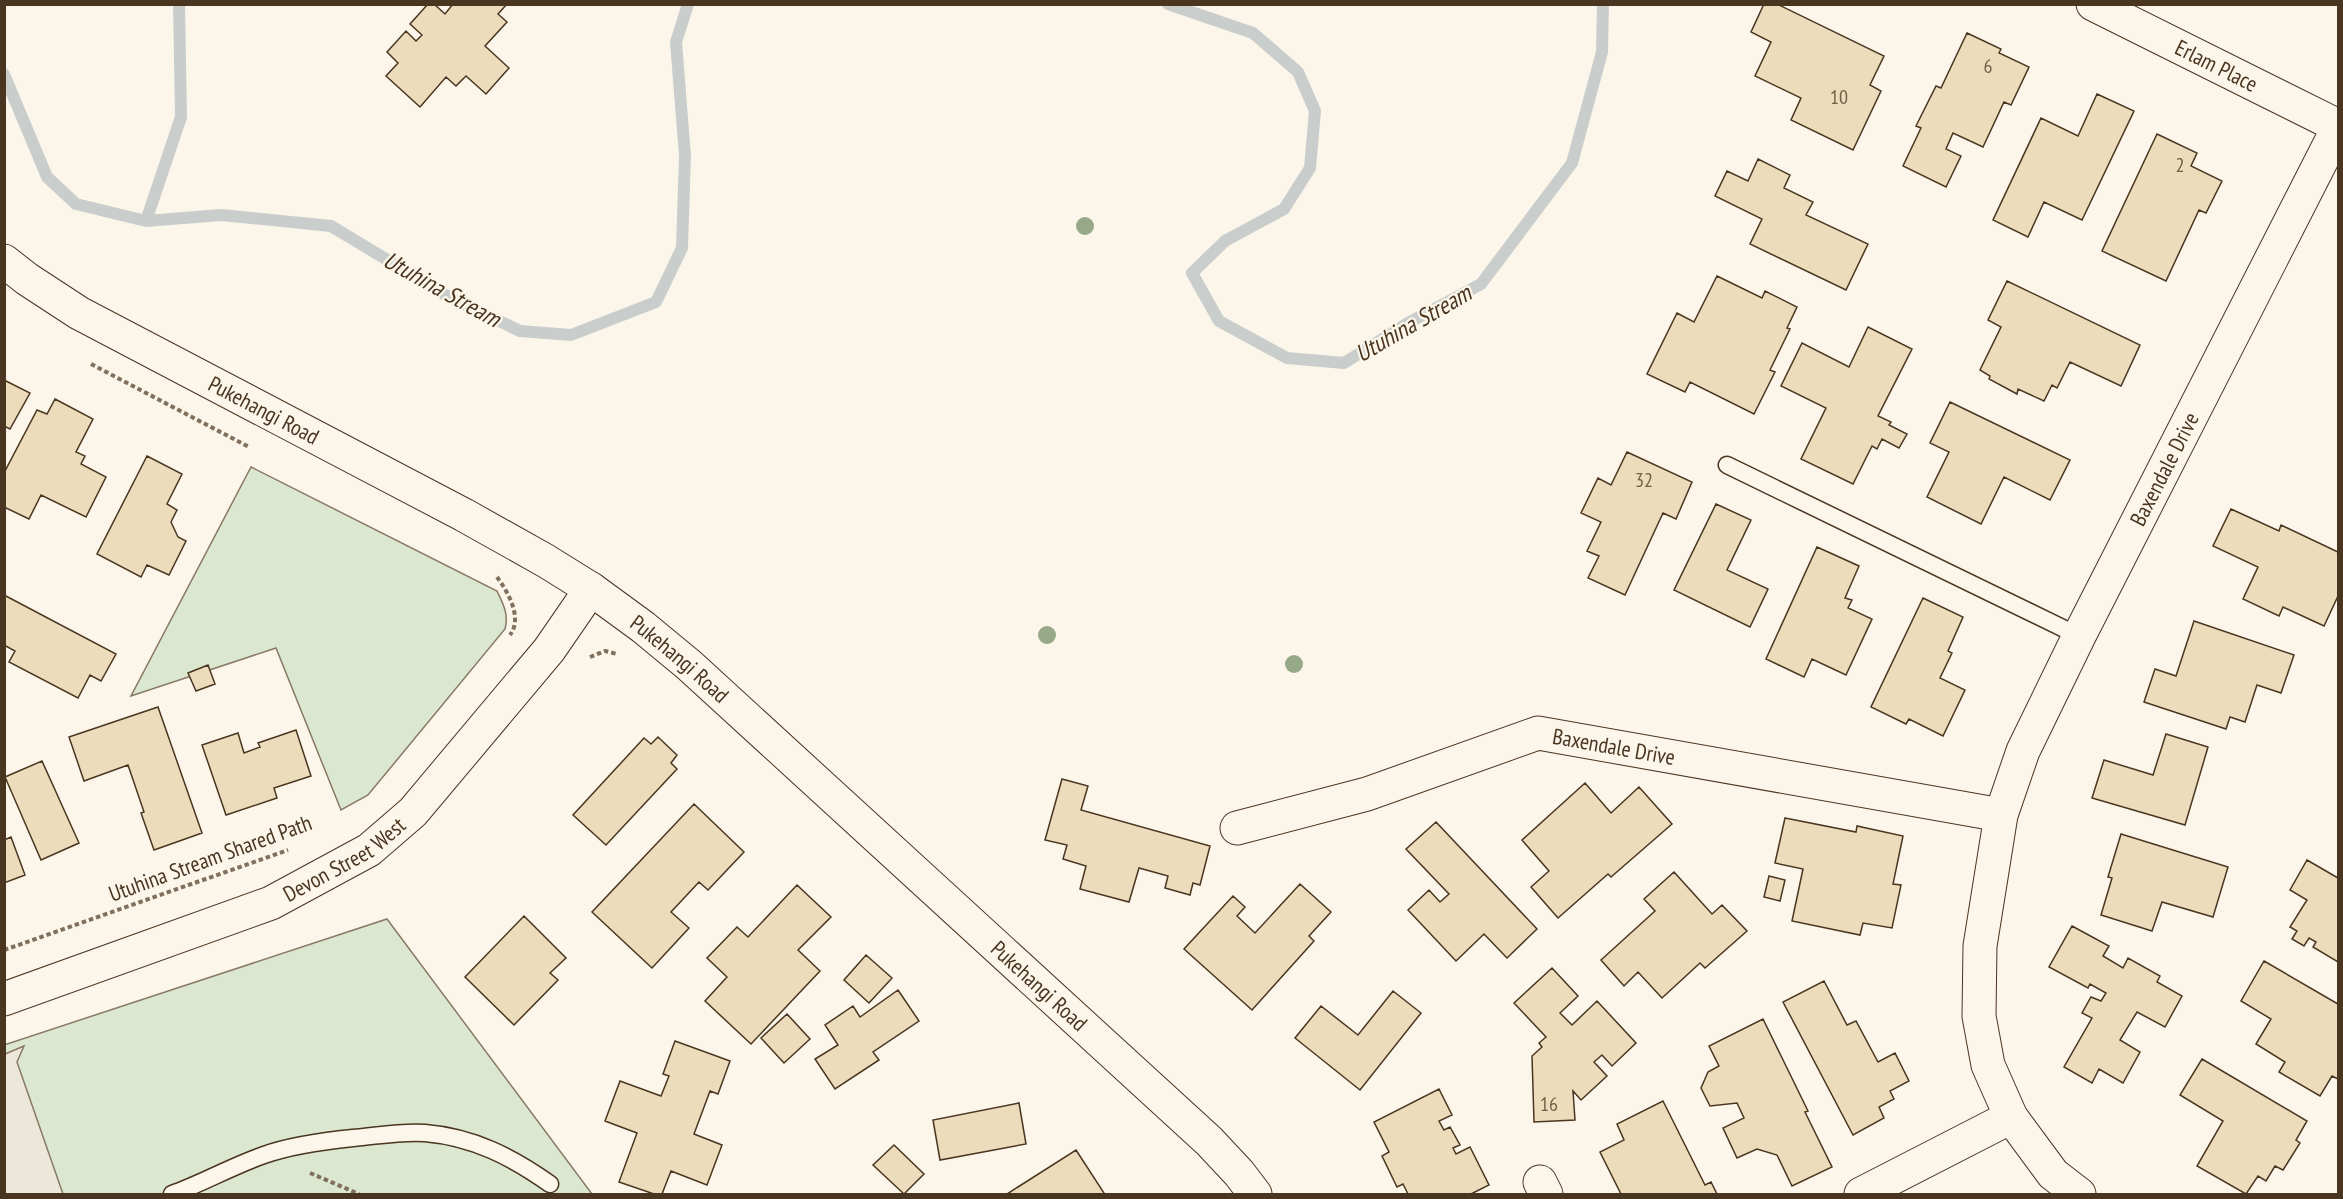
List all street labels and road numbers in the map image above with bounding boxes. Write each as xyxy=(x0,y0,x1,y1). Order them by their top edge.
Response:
street label: Erlam Place xyxy=(2171,33,2263,98)
street label: Pukehangi Road xyxy=(204,369,324,450)
street label: Baxendale Drive xyxy=(2124,407,2205,531)
street label: Pukehangi Road xyxy=(625,609,735,709)
street label: Baxendale Drive xyxy=(1550,722,1677,771)
street label: Utuhina Stream Shared Path xyxy=(105,808,315,908)
street label: Devon Street West xyxy=(278,811,411,908)
street label: Pukehangi Road xyxy=(985,934,1093,1037)

